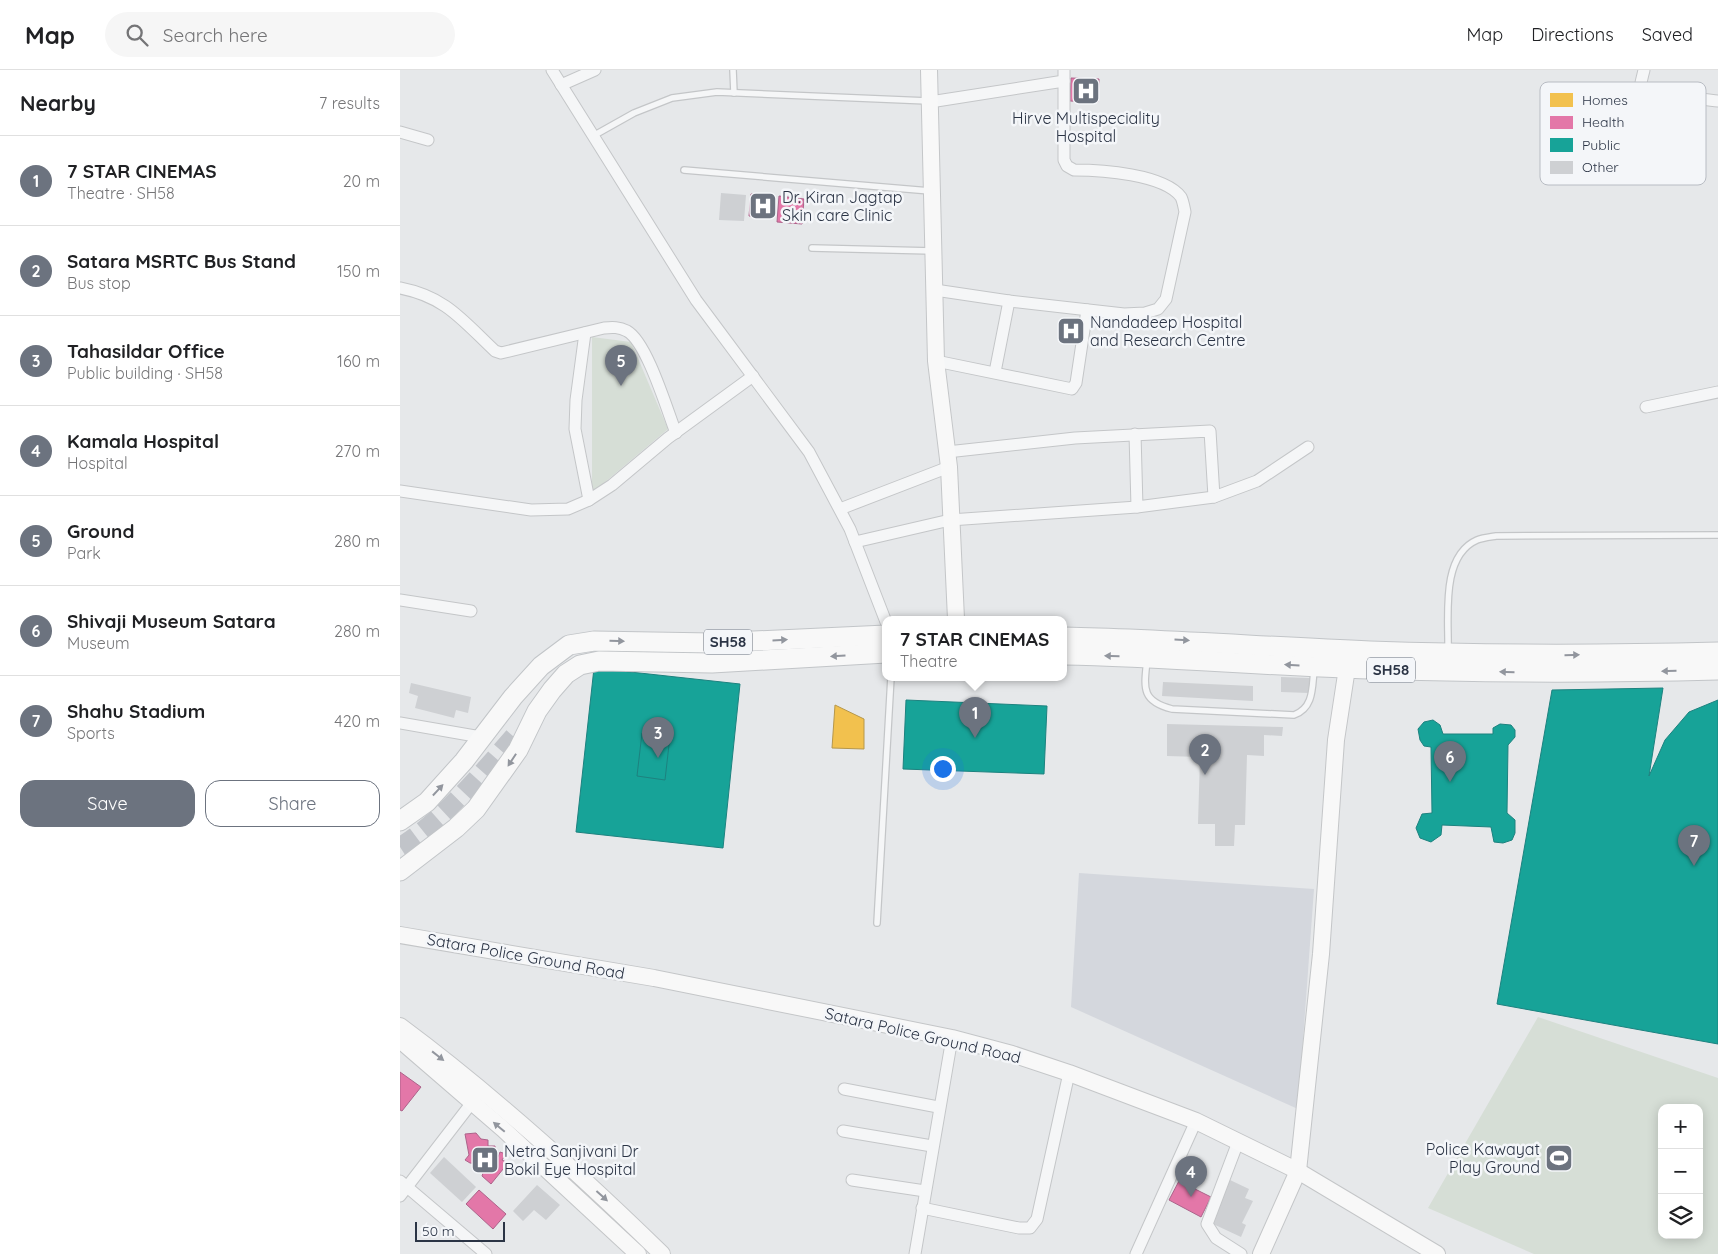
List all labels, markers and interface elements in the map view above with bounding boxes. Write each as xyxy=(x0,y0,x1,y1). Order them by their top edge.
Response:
search box xyxy=(105,12,455,57)
text: Map xyxy=(25,20,75,50)
icon: search xyxy=(123,21,151,49)
text: Search here xyxy=(163,23,268,47)
text: Map xyxy=(1466,23,1503,46)
text: Directions xyxy=(1531,23,1614,46)
text: Saved xyxy=(1642,23,1693,46)
hospital icon: Hirve Multispeciality Hospital xyxy=(1071,76,1101,106)
legend xyxy=(1540,82,1706,185)
text: Nearby xyxy=(20,90,96,116)
text: Homes xyxy=(1582,91,1628,109)
text: 7 results xyxy=(319,93,380,113)
place label: Hirve Multispeciality Hospital xyxy=(1012,108,1160,146)
text: Health xyxy=(1582,113,1624,131)
text: Public xyxy=(1582,136,1620,154)
text: Other xyxy=(1582,158,1619,176)
text: 7 STAR CINEMAS xyxy=(67,159,217,183)
text: 1 xyxy=(33,171,39,191)
text: 20 m xyxy=(343,171,380,191)
text: Theatre · SH58 xyxy=(67,183,175,203)
place label: Dr. Kiran Jagtap Skin care Clinic xyxy=(782,187,902,225)
hospital icon: Dr. Kiran Jagtap Skin care Clinic xyxy=(748,191,778,221)
text: Satara MSRTC Bus Stand xyxy=(67,249,296,273)
text: 2 xyxy=(31,261,41,281)
text: 150 m xyxy=(337,261,380,281)
text: Bus stop xyxy=(67,273,131,293)
place label: Nandadeep Hospital and Research Centre xyxy=(1090,312,1246,350)
hospital icon: Nandadeep Hospital and Research Centre xyxy=(1056,316,1086,346)
text: Tahasildar Office xyxy=(67,339,225,363)
pin: 5 xyxy=(605,345,637,386)
text: 3 xyxy=(32,351,40,371)
text: 160 m xyxy=(337,351,380,371)
text: Public building · SH58 xyxy=(67,363,223,383)
text: Kamala Hospital xyxy=(67,429,219,453)
text: 4 xyxy=(31,441,41,461)
text: 270 m xyxy=(335,441,380,461)
text: Hospital xyxy=(67,453,128,473)
text: Ground xyxy=(67,519,134,543)
text: 5 xyxy=(31,531,41,551)
text: 280 m xyxy=(334,531,380,551)
text: Park xyxy=(67,543,101,563)
text: Shivaji Museum Satara xyxy=(67,609,276,633)
popup xyxy=(882,616,1067,681)
text: 6 xyxy=(32,621,40,641)
text: 280 m xyxy=(334,621,380,641)
text: 7 STAR CINEMAS xyxy=(900,627,1049,651)
road number: SH58 xyxy=(704,630,752,654)
text: Museum xyxy=(67,633,130,653)
one-way arrow xyxy=(772,635,788,643)
one-way arrow xyxy=(610,637,626,645)
one-way arrow xyxy=(1175,637,1191,645)
text: Theatre xyxy=(900,651,958,671)
one-way arrow xyxy=(1564,651,1580,659)
one-way arrow xyxy=(829,652,845,660)
one-way arrow xyxy=(1104,652,1120,660)
road number: SH58 xyxy=(1367,658,1415,682)
one-way arrow xyxy=(1284,660,1300,668)
one-way arrow xyxy=(1499,668,1515,676)
one-way arrow xyxy=(1661,668,1677,676)
pin: 1 xyxy=(959,697,991,738)
text: Shahu Stadium xyxy=(67,699,205,723)
text: 7 xyxy=(32,711,40,731)
text: 420 m xyxy=(334,711,380,731)
pin: 3 xyxy=(642,717,674,758)
text: Sports xyxy=(67,723,115,743)
pin: 2 xyxy=(1189,734,1221,775)
pin: 6 xyxy=(1434,741,1466,782)
one-way arrow xyxy=(507,753,517,767)
your location xyxy=(930,756,956,782)
button: Save xyxy=(20,780,195,827)
button: Share xyxy=(205,780,380,827)
one-way arrow xyxy=(432,785,444,797)
pin: 7 xyxy=(1678,825,1710,866)
street label: Satara Police Ground Road xyxy=(426,929,626,983)
street label: Satara Police Ground Road xyxy=(823,1003,1023,1067)
one-way arrow xyxy=(432,1051,445,1061)
map controls xyxy=(1658,1104,1703,1239)
button: + xyxy=(1658,1104,1703,1149)
one-way arrow xyxy=(493,1121,506,1132)
place label: Police Kawayat Play Ground xyxy=(1426,1139,1540,1177)
place label: Netra Sanjivani Dr Bokil Eye Hospital xyxy=(504,1141,639,1179)
sports icon: Police Kawayat Play Ground xyxy=(1544,1143,1574,1173)
hospital icon: Netra Sanjivani Dr Bokil Eye Hospital xyxy=(470,1145,500,1175)
button: − xyxy=(1658,1149,1703,1194)
pin: 4 xyxy=(1175,1156,1207,1197)
one-way arrow xyxy=(595,1190,607,1202)
button: layers xyxy=(1658,1194,1703,1239)
scale bar xyxy=(415,1219,505,1242)
text: 50 m xyxy=(422,1222,455,1240)

